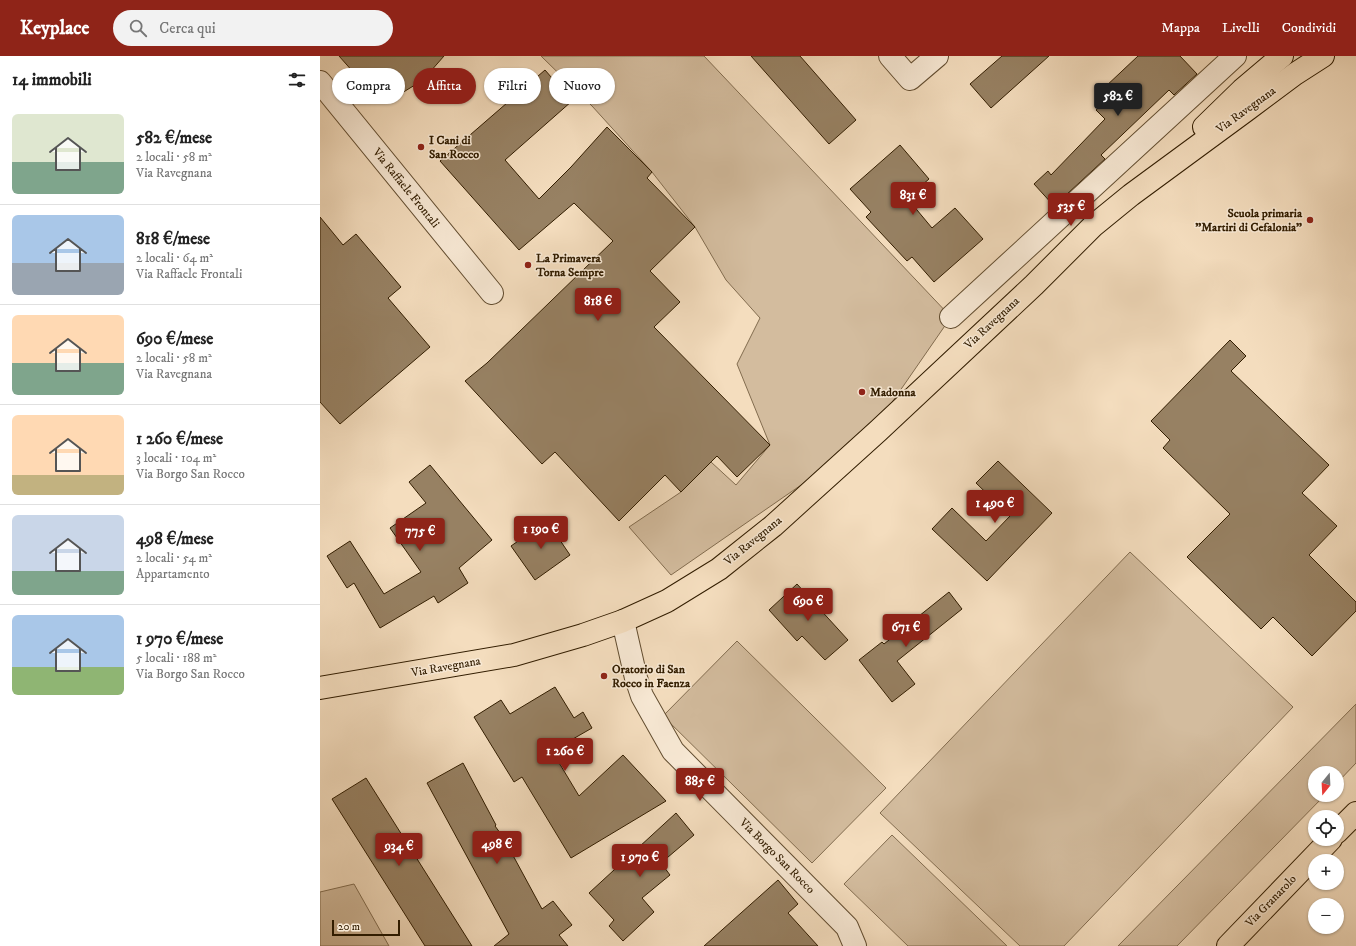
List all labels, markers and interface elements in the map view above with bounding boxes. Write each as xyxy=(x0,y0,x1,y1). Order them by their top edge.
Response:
search box xyxy=(113,10,393,46)
text: Keyplace xyxy=(20,17,89,40)
icon: search xyxy=(127,17,149,39)
text: Cerca qui xyxy=(159,19,216,38)
text: Mappa xyxy=(1161,19,1200,37)
text: Livelli xyxy=(1222,19,1260,37)
text: Condividi xyxy=(1282,19,1336,37)
chip: Compra xyxy=(332,68,405,104)
chip: Affitta xyxy=(413,68,476,104)
chip: Filtri xyxy=(484,68,541,104)
chip: Nuovo xyxy=(549,68,615,104)
text: 14 immobili xyxy=(12,69,92,91)
icon: filters xyxy=(286,69,308,91)
pin: 582 € xyxy=(1090,83,1146,117)
street label: Via Ravegnana xyxy=(1212,83,1279,137)
text: 582 € xyxy=(1103,88,1133,104)
text: 582 €/mese xyxy=(136,127,212,149)
icon: home xyxy=(44,130,92,178)
place label: I Cani di San Rocco xyxy=(429,133,479,162)
marker: I Cani di San Rocco xyxy=(416,142,426,152)
street label: Via Raffaele Frontali xyxy=(369,144,443,231)
text: 2 locali · 58 m² xyxy=(136,149,212,165)
text: Via Ravegnana xyxy=(136,165,212,181)
pin: 831 € xyxy=(885,182,941,216)
text: 831 € xyxy=(900,187,926,203)
pin: 535 € xyxy=(1043,193,1099,227)
text: 535 € xyxy=(1057,198,1085,214)
place label: Scuola primaria "Martiri di Cefalonia" xyxy=(1195,206,1303,235)
marker: Scuola primaria "Martiri di Cefalonia" xyxy=(1305,215,1315,225)
text: 818 €/mese xyxy=(136,228,210,250)
icon: home xyxy=(44,231,92,279)
text: 2 locali · 64 m² xyxy=(136,250,213,266)
place label: La Primavera Torna Sempre xyxy=(535,251,604,280)
marker: La Primavera Torna Sempre xyxy=(523,260,533,270)
text: Via Raffaele Frontali xyxy=(136,266,242,282)
pin: 818 € xyxy=(570,288,626,322)
text: 818 € xyxy=(584,293,612,309)
street label: Via Ravegnana xyxy=(961,293,1023,353)
text: 690 €/mese xyxy=(136,328,213,350)
icon: home xyxy=(44,331,92,379)
text: 2 locali · 58 m² xyxy=(136,350,212,366)
text: Via Ravegnana xyxy=(136,366,212,382)
place label: Madonna xyxy=(870,385,916,400)
marker: Madonna xyxy=(857,387,867,397)
text: 1 260 €/mese xyxy=(136,428,223,450)
icon: home xyxy=(44,431,92,479)
text: 3 locali · 104 m² xyxy=(136,450,216,466)
text: Via Borgo San Rocco xyxy=(136,466,245,482)
pin: 1 490 € xyxy=(958,490,1032,524)
text: 1 490 € xyxy=(976,495,1014,511)
street label: Via Ravegnana xyxy=(720,513,786,570)
pin: 1 190 € xyxy=(504,516,578,550)
pin: 775 € xyxy=(392,518,448,552)
text: 1 190 € xyxy=(523,521,559,537)
text: 775 € xyxy=(405,523,435,539)
text: 498 €/mese xyxy=(136,528,213,550)
icon: home xyxy=(44,531,92,579)
text: 2 locali · 54 m² xyxy=(136,550,212,566)
text: Appartamento xyxy=(136,566,210,582)
pin: 690 € xyxy=(780,588,836,622)
text: 690 € xyxy=(793,593,823,609)
pin: 671 € xyxy=(878,614,934,648)
text: 671 € xyxy=(892,619,920,635)
text: 1 970 €/mese xyxy=(136,628,223,650)
icon: home xyxy=(44,631,92,679)
text: 5 locali · 188 m² xyxy=(136,650,217,666)
street label: Via Ravegnana xyxy=(409,653,483,681)
place label: Oratorio di San Rocco in Faenza xyxy=(612,662,691,691)
text: Via Borgo San Rocco xyxy=(136,666,245,682)
marker: Oratorio di San Rocco in Faenza xyxy=(599,671,609,681)
pin: 1 260 € xyxy=(528,738,602,772)
text: 1 260 € xyxy=(546,743,584,759)
north arrow xyxy=(1308,766,1344,802)
map controls xyxy=(1308,766,1344,934)
pin: 885 € xyxy=(672,768,728,802)
text: 885 € xyxy=(685,773,715,789)
button: locate xyxy=(1308,810,1344,846)
street label: Via Borgo San Rocco xyxy=(735,814,818,897)
pin: 498 € xyxy=(469,831,525,865)
pin: 934 € xyxy=(371,833,427,867)
text: 498 € xyxy=(482,836,512,852)
text: 934 € xyxy=(384,838,414,854)
pin: 1 970 € xyxy=(603,844,677,878)
text: 1 970 € xyxy=(621,849,659,865)
button: + xyxy=(1308,854,1344,890)
street label: Via Granarolo xyxy=(1242,871,1300,931)
button: − xyxy=(1308,898,1344,934)
scale bar xyxy=(332,918,400,937)
text: 20 m xyxy=(338,920,360,934)

